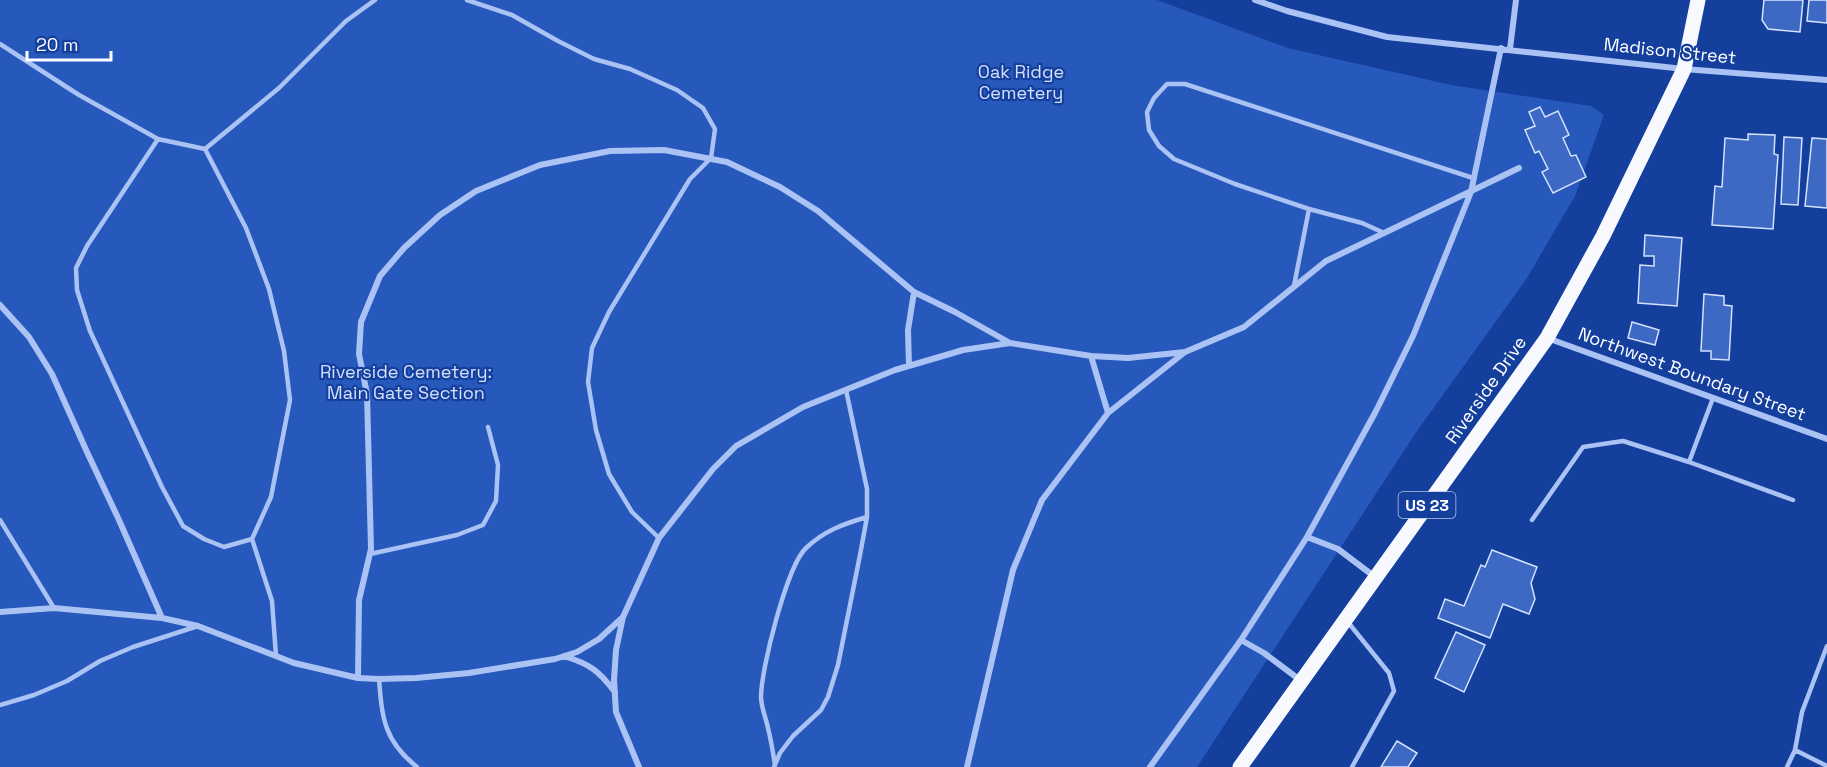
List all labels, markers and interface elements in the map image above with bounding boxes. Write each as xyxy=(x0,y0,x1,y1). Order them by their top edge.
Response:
scale bar xyxy=(27,24,111,62)
street label: Madison Street xyxy=(1603,32,1737,69)
text: 20 m xyxy=(36,33,79,56)
park label: Oak Ridge Cemetery xyxy=(978,60,1064,104)
street label: Northwest Boundary Street xyxy=(1575,322,1809,425)
street label: Riverside Drive xyxy=(1440,331,1531,448)
park label: Riverside Cemetery: Main Gate Section xyxy=(320,360,492,404)
road number: US 23 xyxy=(1398,492,1456,518)

